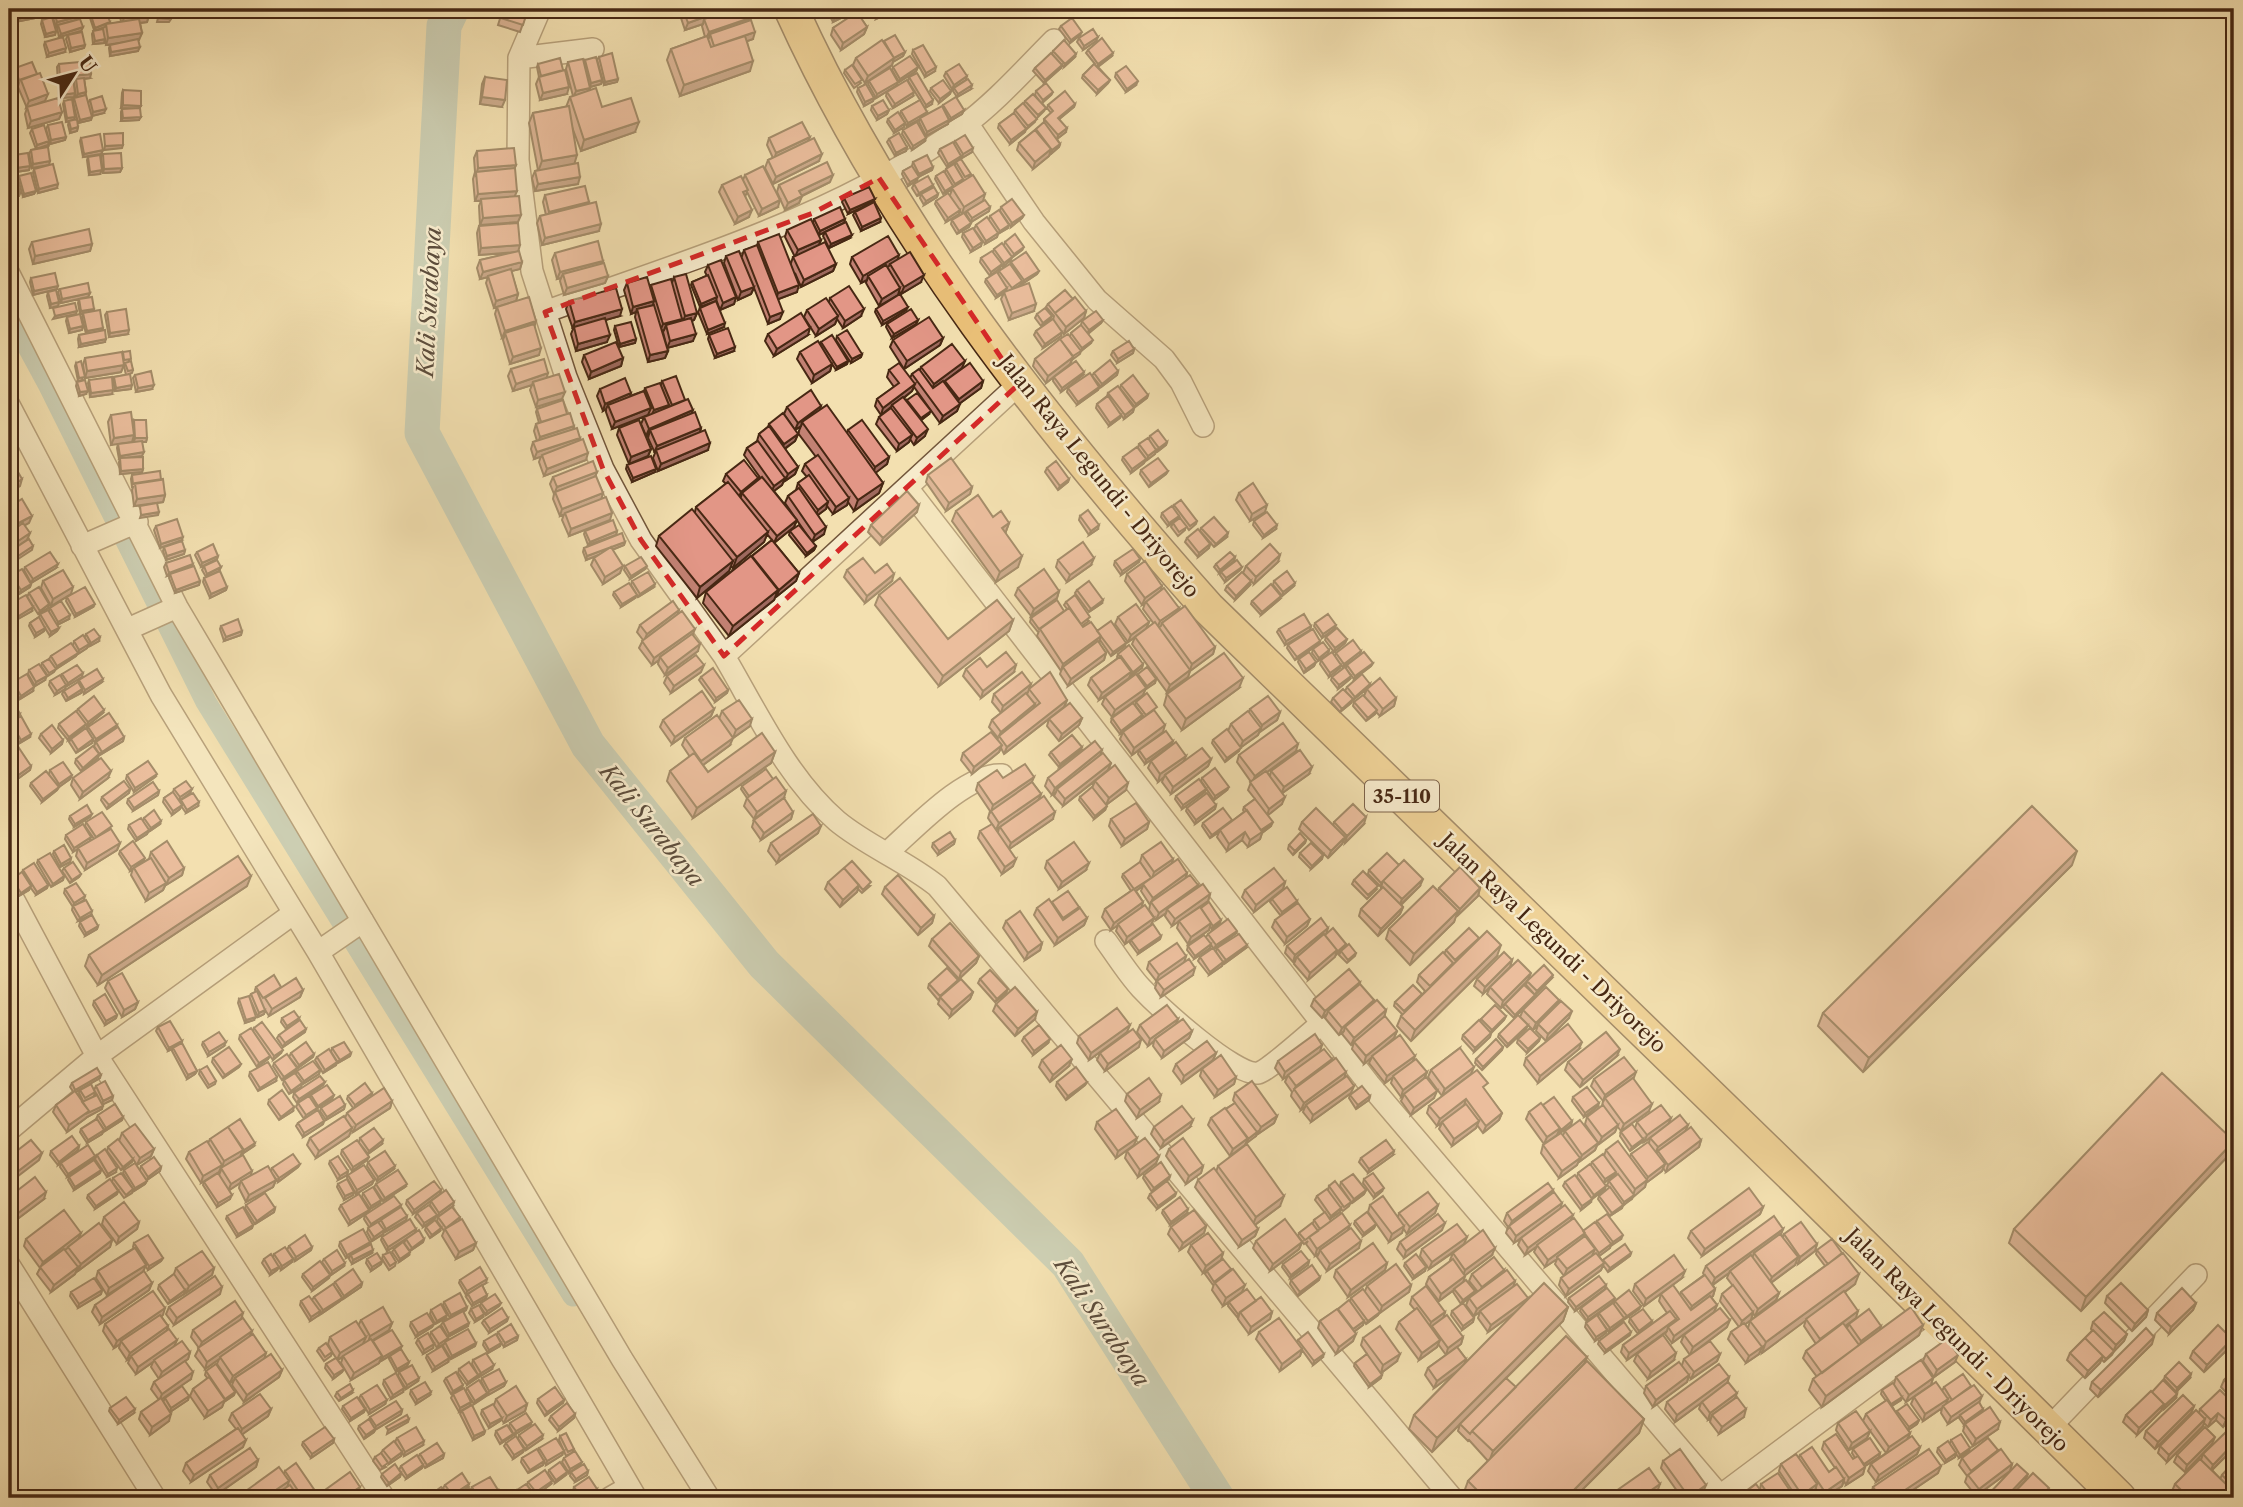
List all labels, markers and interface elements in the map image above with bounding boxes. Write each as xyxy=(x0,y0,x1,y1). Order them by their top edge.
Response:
north arrow xyxy=(38,38,108,108)
text: U xyxy=(74,51,102,78)
water label: Kali Surabaya xyxy=(411,226,447,380)
street label: Jalan Raya Legundi - Driyorejo xyxy=(992,347,1205,602)
water label: Kali Surabaya xyxy=(593,756,710,892)
road number: 35-110 xyxy=(1365,780,1439,811)
street label: Jalan Raya Legundi - Driyorejo xyxy=(1433,825,1672,1058)
street label: Jalan Raya Legundi - Driyorejo xyxy=(1838,1221,2074,1457)
water label: Kali Surabaya xyxy=(1047,1250,1156,1392)

